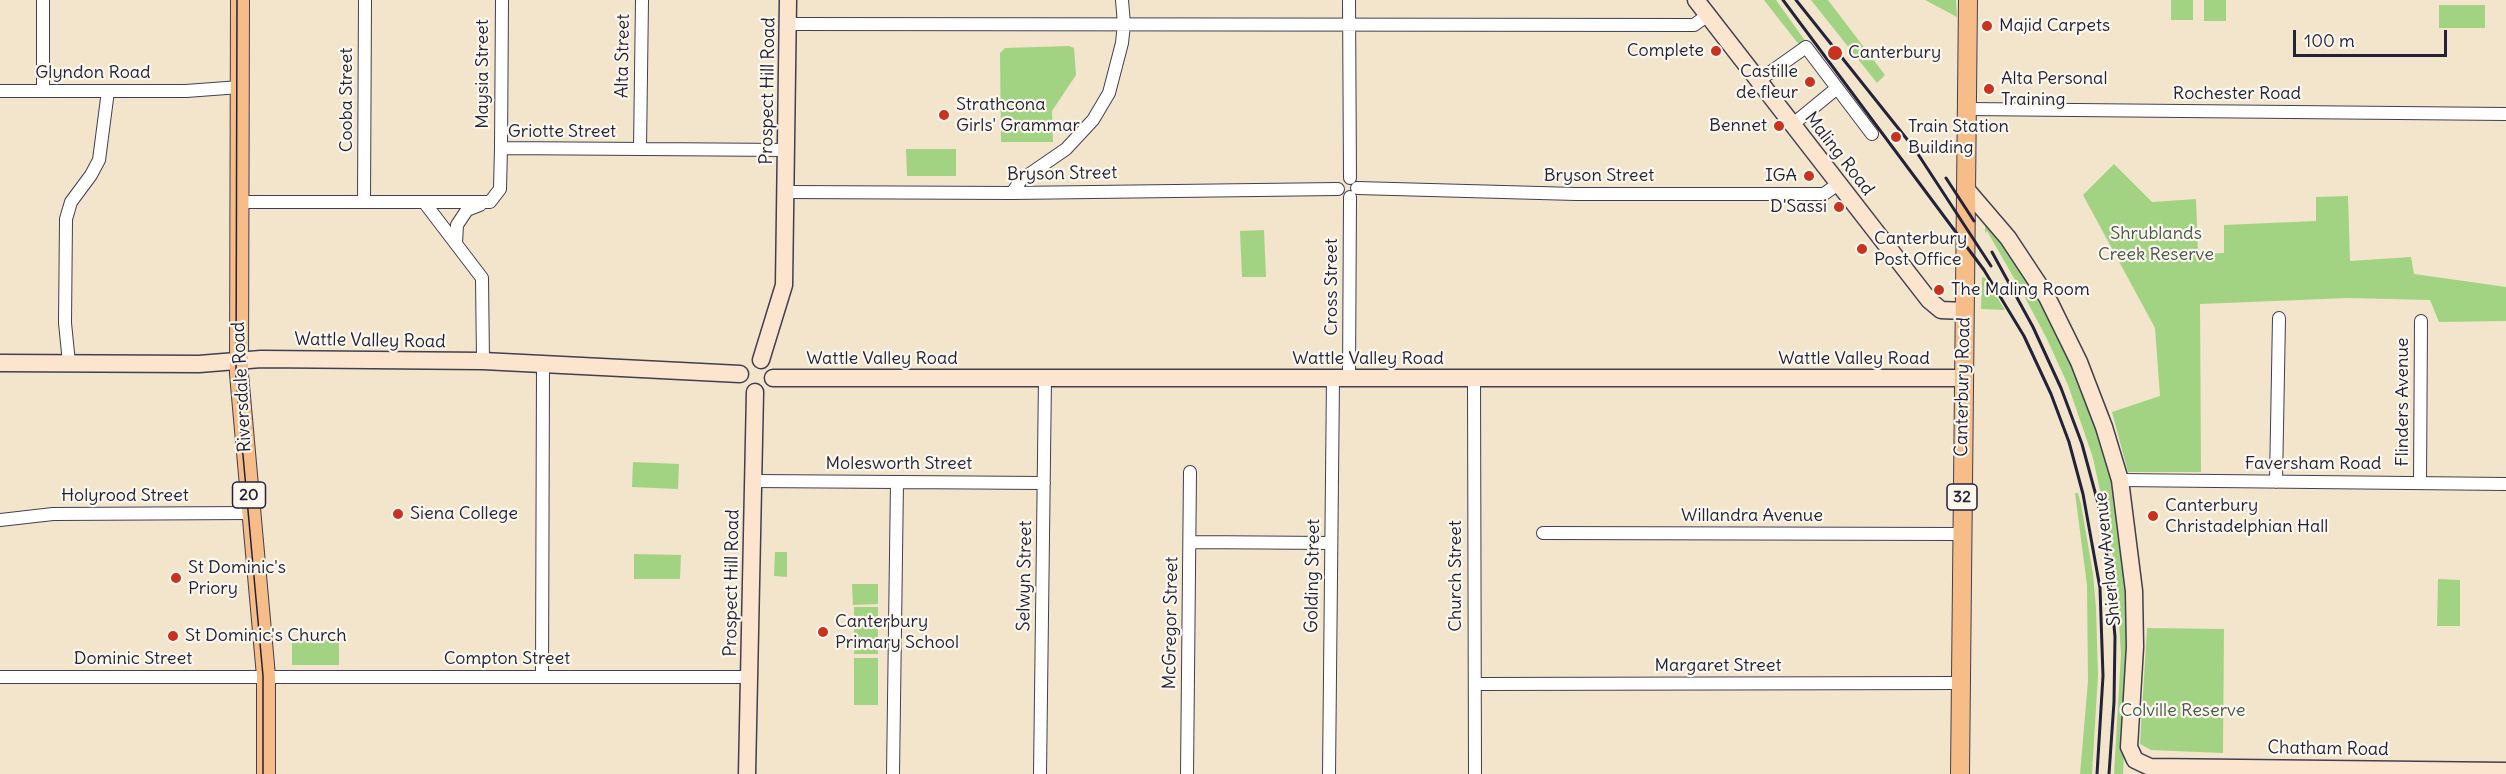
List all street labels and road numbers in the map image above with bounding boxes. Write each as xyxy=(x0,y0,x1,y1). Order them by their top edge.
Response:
street label: Alta Street xyxy=(611,14,635,98)
street label: Prospect Hill Road xyxy=(756,17,780,165)
street label: Maysia Street xyxy=(472,19,494,129)
street label: Cooba Street xyxy=(336,48,358,152)
street label: Glyndon Road xyxy=(35,62,151,84)
street label: Rochester Road xyxy=(2173,83,2301,105)
street label: Maling Road xyxy=(1800,108,1878,200)
street label: Griotte Street xyxy=(508,121,616,143)
street label: Bryson Street xyxy=(1007,162,1117,186)
street label: Bryson Street xyxy=(1544,165,1654,187)
street label: Cross Street xyxy=(1321,238,1343,336)
street label: Canterbury Road xyxy=(1951,317,1975,457)
street label: Riversdale Road xyxy=(228,321,256,453)
street label: Wattle Valley Road xyxy=(294,329,446,353)
street label: Flinders Avenue xyxy=(2392,337,2414,467)
street label: Wattle Valley Road xyxy=(806,348,958,370)
street label: Wattle Valley Road xyxy=(1292,348,1444,370)
street label: Wattle Valley Road xyxy=(1778,348,1930,370)
street label: Molesworth Street xyxy=(826,453,972,475)
street label: Faversham Road xyxy=(2245,453,2381,475)
road number: 20 xyxy=(232,482,266,508)
road number: 32 xyxy=(1947,484,1977,510)
street label: Holyrood Street xyxy=(61,485,189,507)
street label: Shierlaw Avenue xyxy=(2090,491,2126,627)
street label: Willandra Avenue xyxy=(1681,505,1823,527)
street label: Prospect Hill Road xyxy=(720,509,744,657)
street label: Golding Street xyxy=(1301,519,1325,633)
street label: Selwyn Street xyxy=(1013,520,1037,632)
street label: Church Street xyxy=(1445,520,1467,632)
street label: McGregor Street xyxy=(1159,556,1183,690)
street label: Dominic Street xyxy=(74,648,192,670)
street label: Compton Street xyxy=(444,648,570,670)
street label: Margaret Street xyxy=(1654,655,1782,677)
street label: Chatham Road xyxy=(2267,737,2389,761)

